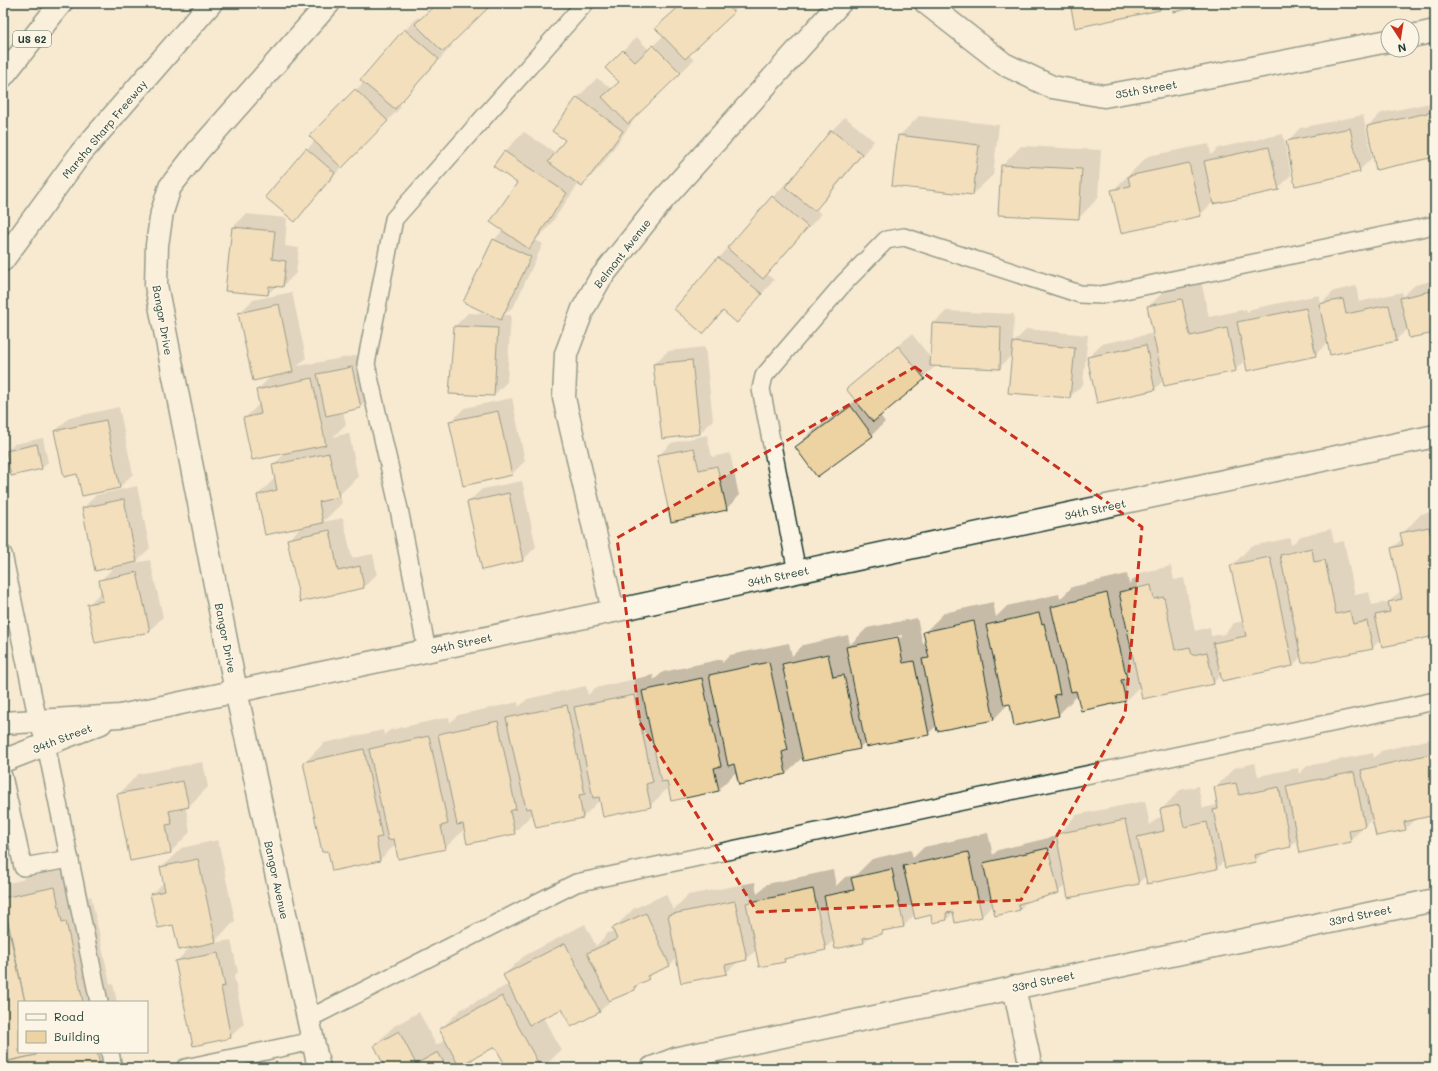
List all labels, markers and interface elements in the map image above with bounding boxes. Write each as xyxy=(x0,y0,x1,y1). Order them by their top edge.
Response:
north arrow xyxy=(1380,18,1420,58)
road number: US 62 xyxy=(13,31,51,47)
text: N xyxy=(1397,40,1408,56)
street label: Marsha Sharp Freeway xyxy=(58,76,150,182)
street label: 35th Street xyxy=(1114,76,1178,102)
street label: Belmont Avenue xyxy=(590,215,654,291)
street label: Bangor Drive xyxy=(149,284,177,356)
street label: 34th Street xyxy=(1063,495,1127,523)
street label: 34th Street xyxy=(746,562,810,590)
street label: Bangor Drive xyxy=(212,602,240,674)
street label: 34th Street xyxy=(429,629,493,657)
street label: 34th Street xyxy=(30,720,94,756)
street label: Bangor Avenue xyxy=(261,839,293,921)
street label: 33rd Street xyxy=(1327,901,1393,929)
street label: 33rd Street xyxy=(1010,967,1076,995)
legend xyxy=(18,1001,148,1053)
text: Road xyxy=(54,1008,84,1024)
text: Building xyxy=(54,1028,100,1044)

